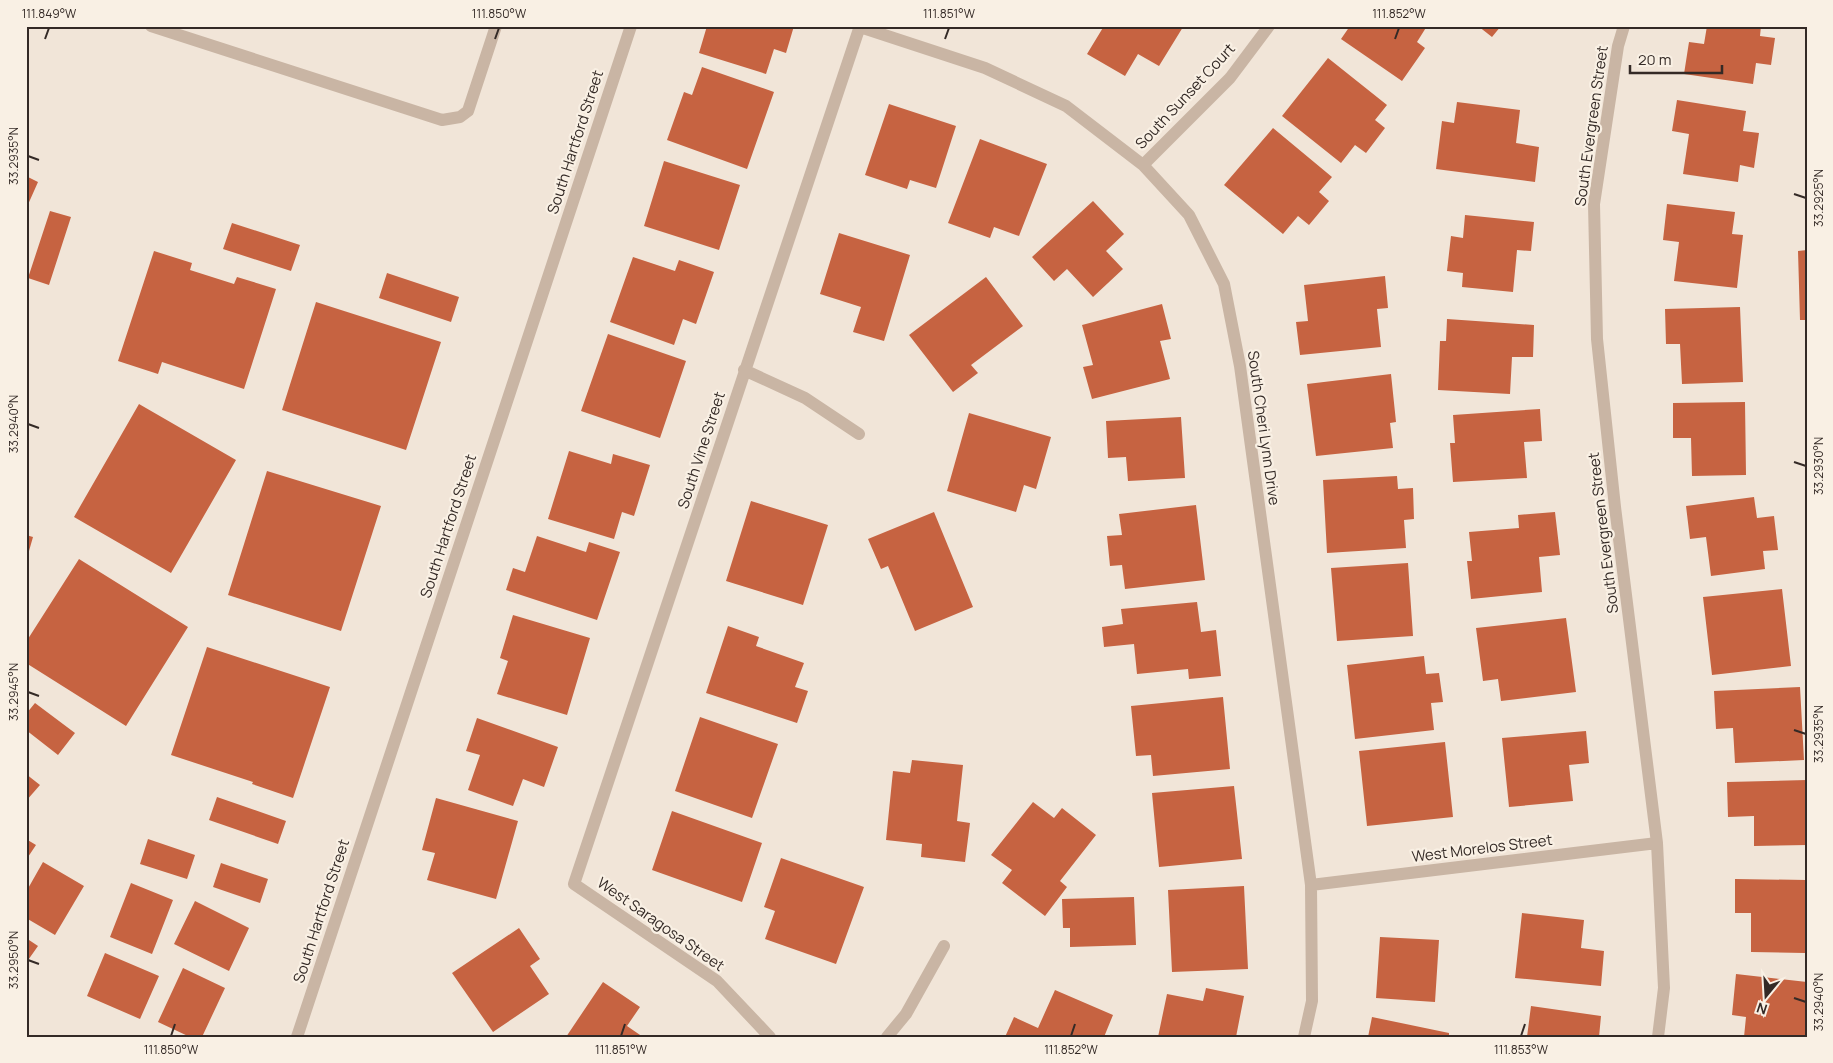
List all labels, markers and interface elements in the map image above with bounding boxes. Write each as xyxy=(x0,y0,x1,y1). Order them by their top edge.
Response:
text: 111.849°W xyxy=(22,5,77,22)
text: 111.850°W xyxy=(472,5,527,22)
text: 111.851°W xyxy=(923,5,976,22)
text: 111.852°W xyxy=(1372,5,1427,22)
street label: South Sunset Court xyxy=(1130,39,1240,153)
scale bar xyxy=(1630,42,1723,74)
street label: South Evergreen Street xyxy=(1569,44,1613,208)
text: 20 m xyxy=(1638,49,1671,70)
street label: South Hartford Street xyxy=(542,67,608,217)
text: 33.2935°N xyxy=(5,127,22,185)
text: 33.2925°N xyxy=(1810,169,1827,227)
street label: South Cheri Lynn Drive xyxy=(1243,349,1285,507)
street label: South Vine Street xyxy=(672,389,730,511)
text: 33.2940°N xyxy=(5,395,22,453)
text: 33.2930°N xyxy=(1810,437,1827,495)
street label: South Hartford Street xyxy=(415,451,481,601)
street label: South Evergreen Street xyxy=(1583,451,1623,615)
text: 33.2945°N xyxy=(5,663,22,721)
text: 33.2935°N xyxy=(1810,705,1827,763)
street label: West Morelos Street xyxy=(1410,829,1554,867)
street label: South Hartford Street xyxy=(288,836,354,986)
street label: West Saragosa Street xyxy=(593,872,729,976)
text: 33.2950°N xyxy=(5,931,22,989)
north arrow xyxy=(1740,970,1790,1020)
text: 33.2940°N xyxy=(1810,973,1827,1031)
text: N xyxy=(1754,998,1770,1019)
text: 111.850°W xyxy=(144,1041,199,1058)
text: 111.851°W xyxy=(595,1041,648,1058)
text: 111.852°W xyxy=(1044,1041,1099,1058)
text: 111.853°W xyxy=(1494,1041,1549,1058)

